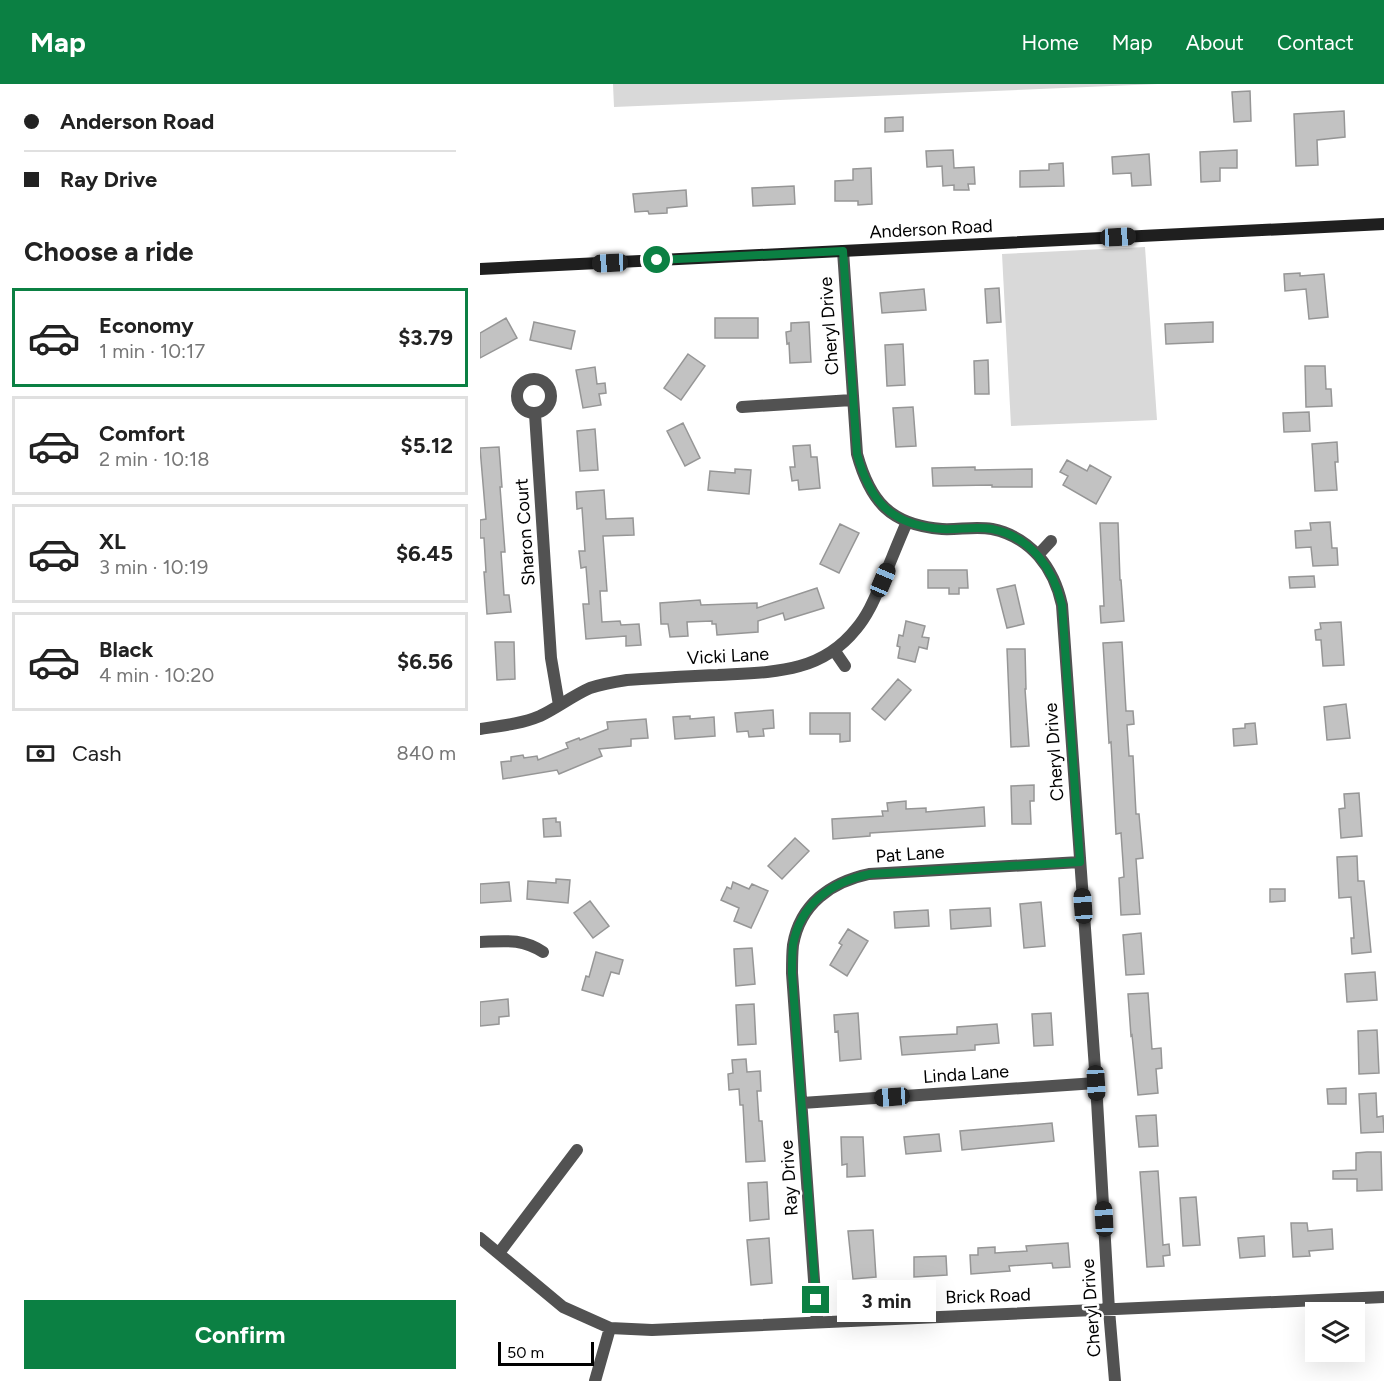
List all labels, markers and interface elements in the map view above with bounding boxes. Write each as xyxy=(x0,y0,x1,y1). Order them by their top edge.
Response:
text: Map xyxy=(30,25,86,59)
text: Home xyxy=(1022,30,1079,55)
text: Map xyxy=(1112,30,1153,55)
text: About xyxy=(1186,30,1244,55)
text: Contact xyxy=(1277,30,1354,55)
text: Anderson Road xyxy=(60,108,214,135)
text: Ray Drive xyxy=(60,166,157,193)
street label: Anderson Road xyxy=(869,215,993,243)
car xyxy=(1100,227,1136,247)
text: Choose a ride xyxy=(24,235,193,268)
route start xyxy=(643,246,670,273)
car xyxy=(592,253,628,273)
street label: Cheryl Drive xyxy=(815,276,843,376)
icon: car xyxy=(27,311,81,365)
text: Economy xyxy=(99,312,194,339)
text: $3.79 xyxy=(398,324,453,351)
text: 1 min · 10:17 xyxy=(99,339,205,363)
icon: car xyxy=(27,419,81,473)
text: Comfort xyxy=(99,420,185,447)
text: $5.12 xyxy=(401,432,453,459)
text: 2 min · 10:18 xyxy=(99,447,210,471)
street label: Sharon Court xyxy=(510,477,540,586)
icon: car xyxy=(27,527,81,581)
text: XL xyxy=(99,528,126,555)
text: $6.45 xyxy=(396,540,453,567)
text: 3 min · 10:19 xyxy=(99,555,208,579)
car xyxy=(868,560,898,600)
icon: car xyxy=(27,635,81,689)
text: Black xyxy=(99,636,153,663)
street label: Vicki Lane xyxy=(686,643,770,669)
text: $6.56 xyxy=(397,648,453,675)
text: 4 min · 10:20 xyxy=(99,663,214,687)
street label: Cheryl Drive xyxy=(1040,702,1068,802)
icon: cash xyxy=(24,737,57,770)
text: Cash xyxy=(72,740,122,767)
text: 840 m xyxy=(397,741,456,765)
street label: Pat Lane xyxy=(875,841,945,867)
car xyxy=(1073,887,1093,925)
street label: Linda Lane xyxy=(922,1060,1010,1088)
car xyxy=(1086,1065,1106,1101)
car xyxy=(873,1087,911,1107)
street label: Ray Drive xyxy=(775,1139,803,1217)
car xyxy=(1094,1201,1114,1237)
street label: Cheryl Drive xyxy=(1077,1258,1105,1358)
callout: 3 min xyxy=(837,1279,936,1321)
street label: Brick Road xyxy=(945,1284,1031,1308)
route end xyxy=(802,1286,829,1313)
text: 3 min xyxy=(862,1289,911,1313)
button: Confirm xyxy=(24,1300,456,1369)
map controls xyxy=(1305,1302,1365,1362)
button: layers xyxy=(1305,1302,1365,1362)
scale bar xyxy=(498,1339,594,1366)
text: 50 m xyxy=(507,1343,544,1362)

